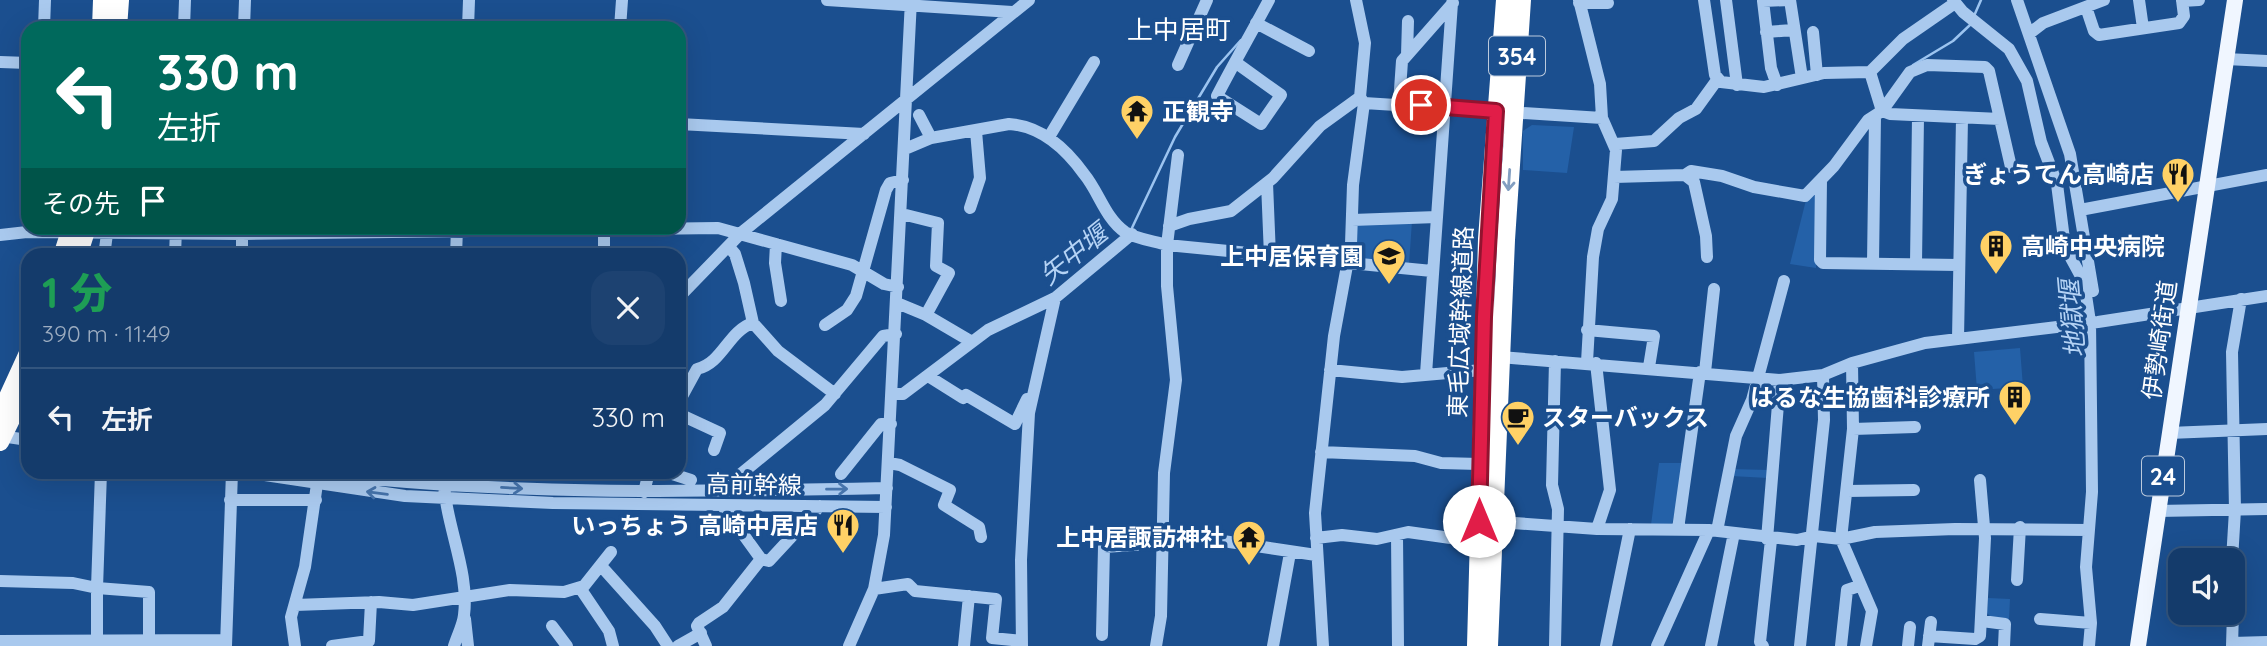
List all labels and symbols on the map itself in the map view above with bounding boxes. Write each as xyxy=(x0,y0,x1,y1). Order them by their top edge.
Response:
district label: 上中居町 xyxy=(1127,13,1231,46)
road number: 354 xyxy=(1489,36,1545,76)
pin xyxy=(1391,75,1451,135)
temple icon: 正観寺 xyxy=(1118,92,1156,141)
place label: 正観寺 xyxy=(1162,96,1234,126)
restaurant icon: ぎょうてん高崎店 xyxy=(2159,155,2197,204)
place label: ぎょうてん高崎店 xyxy=(1963,159,2154,189)
one-way arrow xyxy=(1503,169,1516,192)
water label: 矢中堰 xyxy=(1032,214,1117,291)
street label: 東毛広域幹線道路 xyxy=(1442,226,1478,418)
building icon: 高崎中央病院 xyxy=(1977,227,2015,276)
place label: 高崎中央病院 xyxy=(2021,231,2165,261)
school or university icon: 上中居保育園 xyxy=(1370,237,1408,286)
place label: 上中居保育園 xyxy=(1220,241,1364,271)
water label: 地獄堰 xyxy=(2052,275,2092,359)
street label: 伊勢崎街道 xyxy=(2136,278,2182,402)
building icon: はるな生協歯科診療所 xyxy=(1996,378,2034,427)
place label: はるな生協歯科診療所 xyxy=(1750,382,1990,412)
cafe icon: スターバックス xyxy=(1499,398,1537,447)
place label: スターバックス xyxy=(1542,402,1709,432)
road number: 24 xyxy=(2142,456,2184,496)
street label: 高前幹線 xyxy=(706,468,802,500)
one-way arrow xyxy=(500,482,522,495)
one-way arrow xyxy=(825,482,848,496)
position arrow xyxy=(1442,484,1516,558)
one-way arrow xyxy=(366,486,389,499)
restaurant icon: いっちょう 高崎中居店 xyxy=(824,506,862,555)
place label: いっちょう 高崎中居店 xyxy=(571,510,818,540)
temple icon: 上中居諏訪神社 xyxy=(1230,518,1268,567)
place label: 上中居諏訪神社 xyxy=(1056,522,1224,552)

